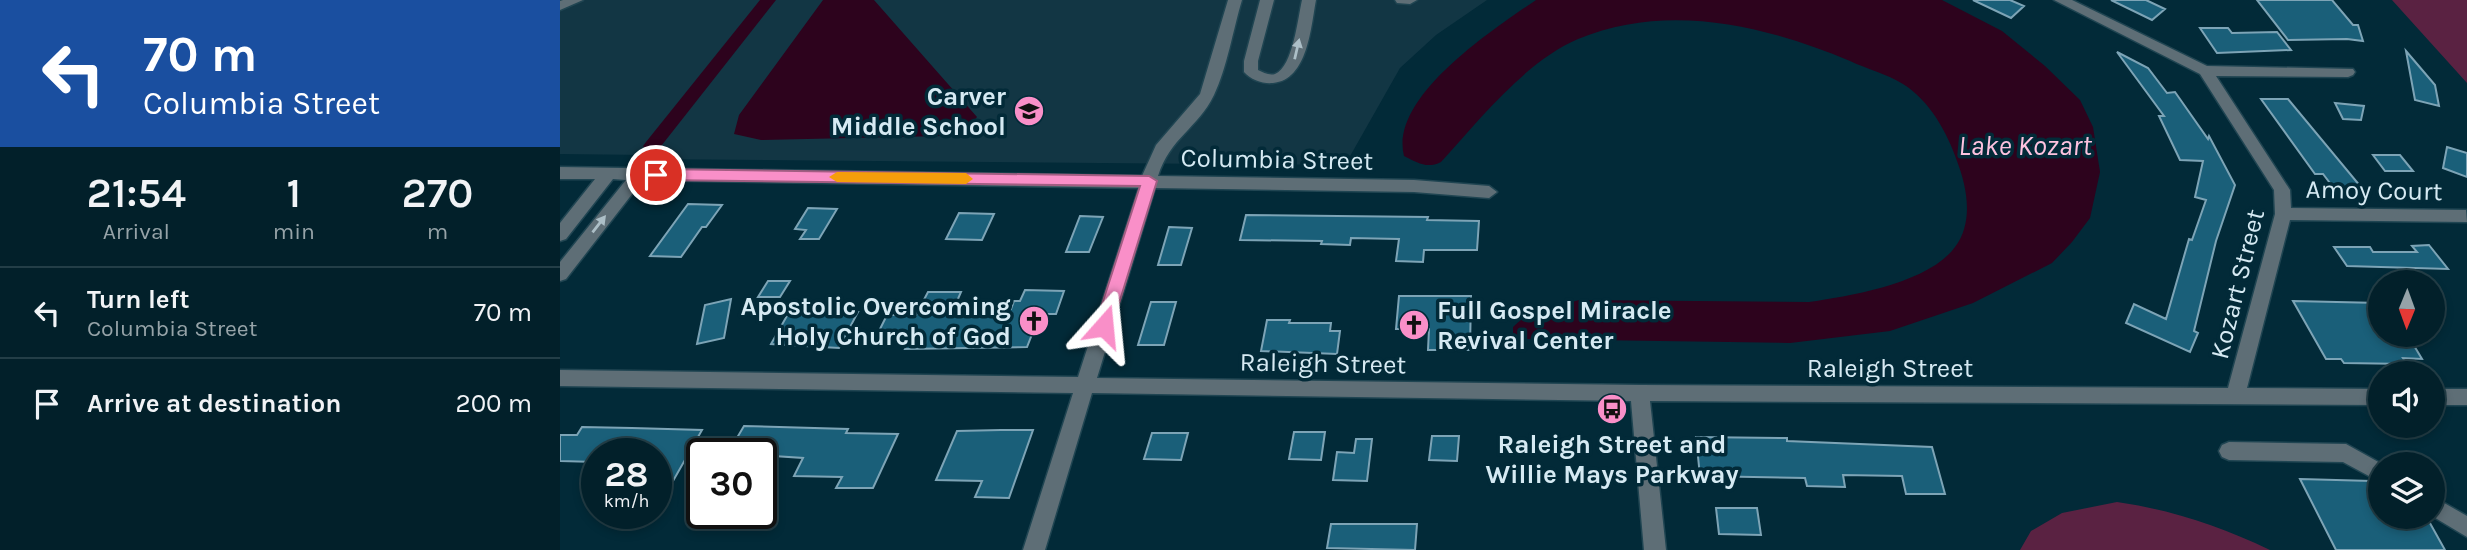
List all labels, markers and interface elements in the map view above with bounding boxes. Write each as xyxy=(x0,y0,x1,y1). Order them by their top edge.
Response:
text: 70 m xyxy=(143,26,257,83)
icon: left xyxy=(28,28,119,119)
one-way arrow xyxy=(1292,38,1303,60)
place label: Carver Middle School xyxy=(831,81,1007,142)
text: Columbia Street xyxy=(143,85,380,122)
school or university icon: Carver Middle School xyxy=(1012,94,1046,128)
water label: Lake Kozart xyxy=(1958,129,2092,162)
street label: Columbia Street xyxy=(1180,142,1374,177)
pin xyxy=(626,145,686,205)
icon: arrive xyxy=(637,156,675,194)
text: 21:54 xyxy=(87,168,186,218)
text: 1 xyxy=(286,168,301,218)
text: 270 xyxy=(402,168,473,218)
street label: Amoy Court xyxy=(2305,174,2443,207)
street label: Kozart Street xyxy=(2204,206,2271,362)
one-way arrow xyxy=(592,216,607,234)
text: Arrival xyxy=(103,218,170,245)
text: min xyxy=(273,218,315,245)
text: m xyxy=(427,218,448,245)
north arrow xyxy=(2368,270,2445,346)
map controls xyxy=(2368,270,2445,529)
text: Turn left xyxy=(87,284,189,315)
position arrow xyxy=(1067,289,1141,363)
place label: Apostolic Overcoming Holy Church of God xyxy=(740,291,1011,352)
icon: left xyxy=(28,294,66,332)
place label: Full Gospel Miracle Revival Center xyxy=(1437,295,1672,356)
text: 70 m xyxy=(474,297,532,328)
church icon: Apostolic Overcoming Holy Church of God xyxy=(1017,304,1051,338)
church icon: Full Gospel Miracle Revival Center xyxy=(1397,308,1431,342)
text: Columbia Street xyxy=(87,315,257,342)
street label: Raleigh Street xyxy=(1239,347,1407,380)
street label: Raleigh Street xyxy=(1807,353,1973,384)
button: sound xyxy=(2368,361,2445,438)
icon: arrive xyxy=(28,385,66,423)
text: Arrive at destination xyxy=(87,388,341,419)
text: 200 m xyxy=(456,388,532,419)
bus stop icon: Raleigh Street and Willie Mays Parkway xyxy=(1595,392,1629,426)
place label: Raleigh Street and Willie Mays Parkway xyxy=(1485,429,1739,490)
speed limit sign: 30 xyxy=(686,438,777,529)
button: layers xyxy=(2368,452,2445,529)
text: 28 xyxy=(605,454,648,495)
text: km/h xyxy=(604,490,649,512)

